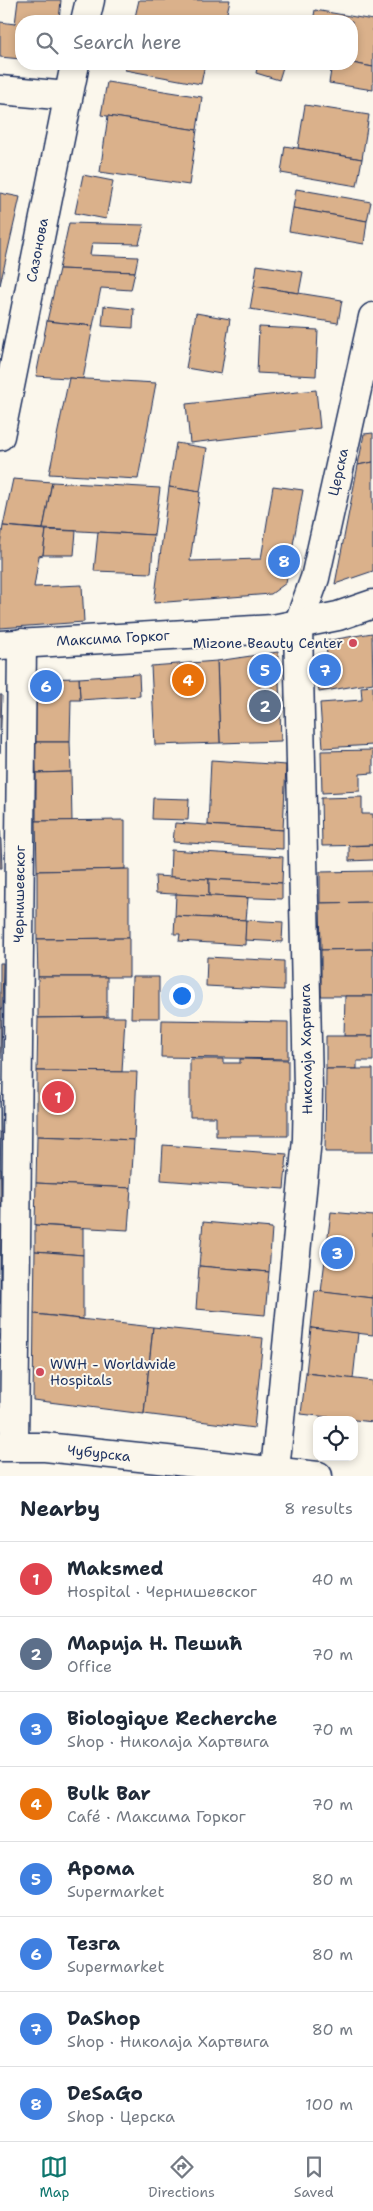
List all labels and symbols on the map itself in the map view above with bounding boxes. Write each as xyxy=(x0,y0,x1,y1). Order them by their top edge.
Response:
street label: Сазонова xyxy=(22,216,52,284)
street label: Церска xyxy=(324,446,352,498)
pin: 8 xyxy=(268,542,300,580)
street label: Максима Горког xyxy=(56,626,171,650)
place label: Mizone Beauty Center xyxy=(193,634,343,652)
marker: Mizone Beauty Center xyxy=(347,637,359,649)
pin: 5 xyxy=(249,651,281,689)
pin: 7 xyxy=(309,651,341,689)
pin: 4 xyxy=(172,661,204,699)
pin: 6 xyxy=(30,667,62,705)
pin: 2 xyxy=(249,687,281,725)
street label: Чернишевског xyxy=(9,844,29,943)
your location xyxy=(169,983,195,1009)
street label: Николаја Хартвига xyxy=(296,983,316,1114)
pin: 1 xyxy=(42,1078,74,1116)
pin: 3 xyxy=(321,1234,353,1272)
place label: WWH - Worldwide Hospitals xyxy=(50,1355,176,1389)
marker: WWH - Worldwide Hospitals xyxy=(34,1366,46,1378)
street label: Чубурска xyxy=(66,1441,132,1465)

